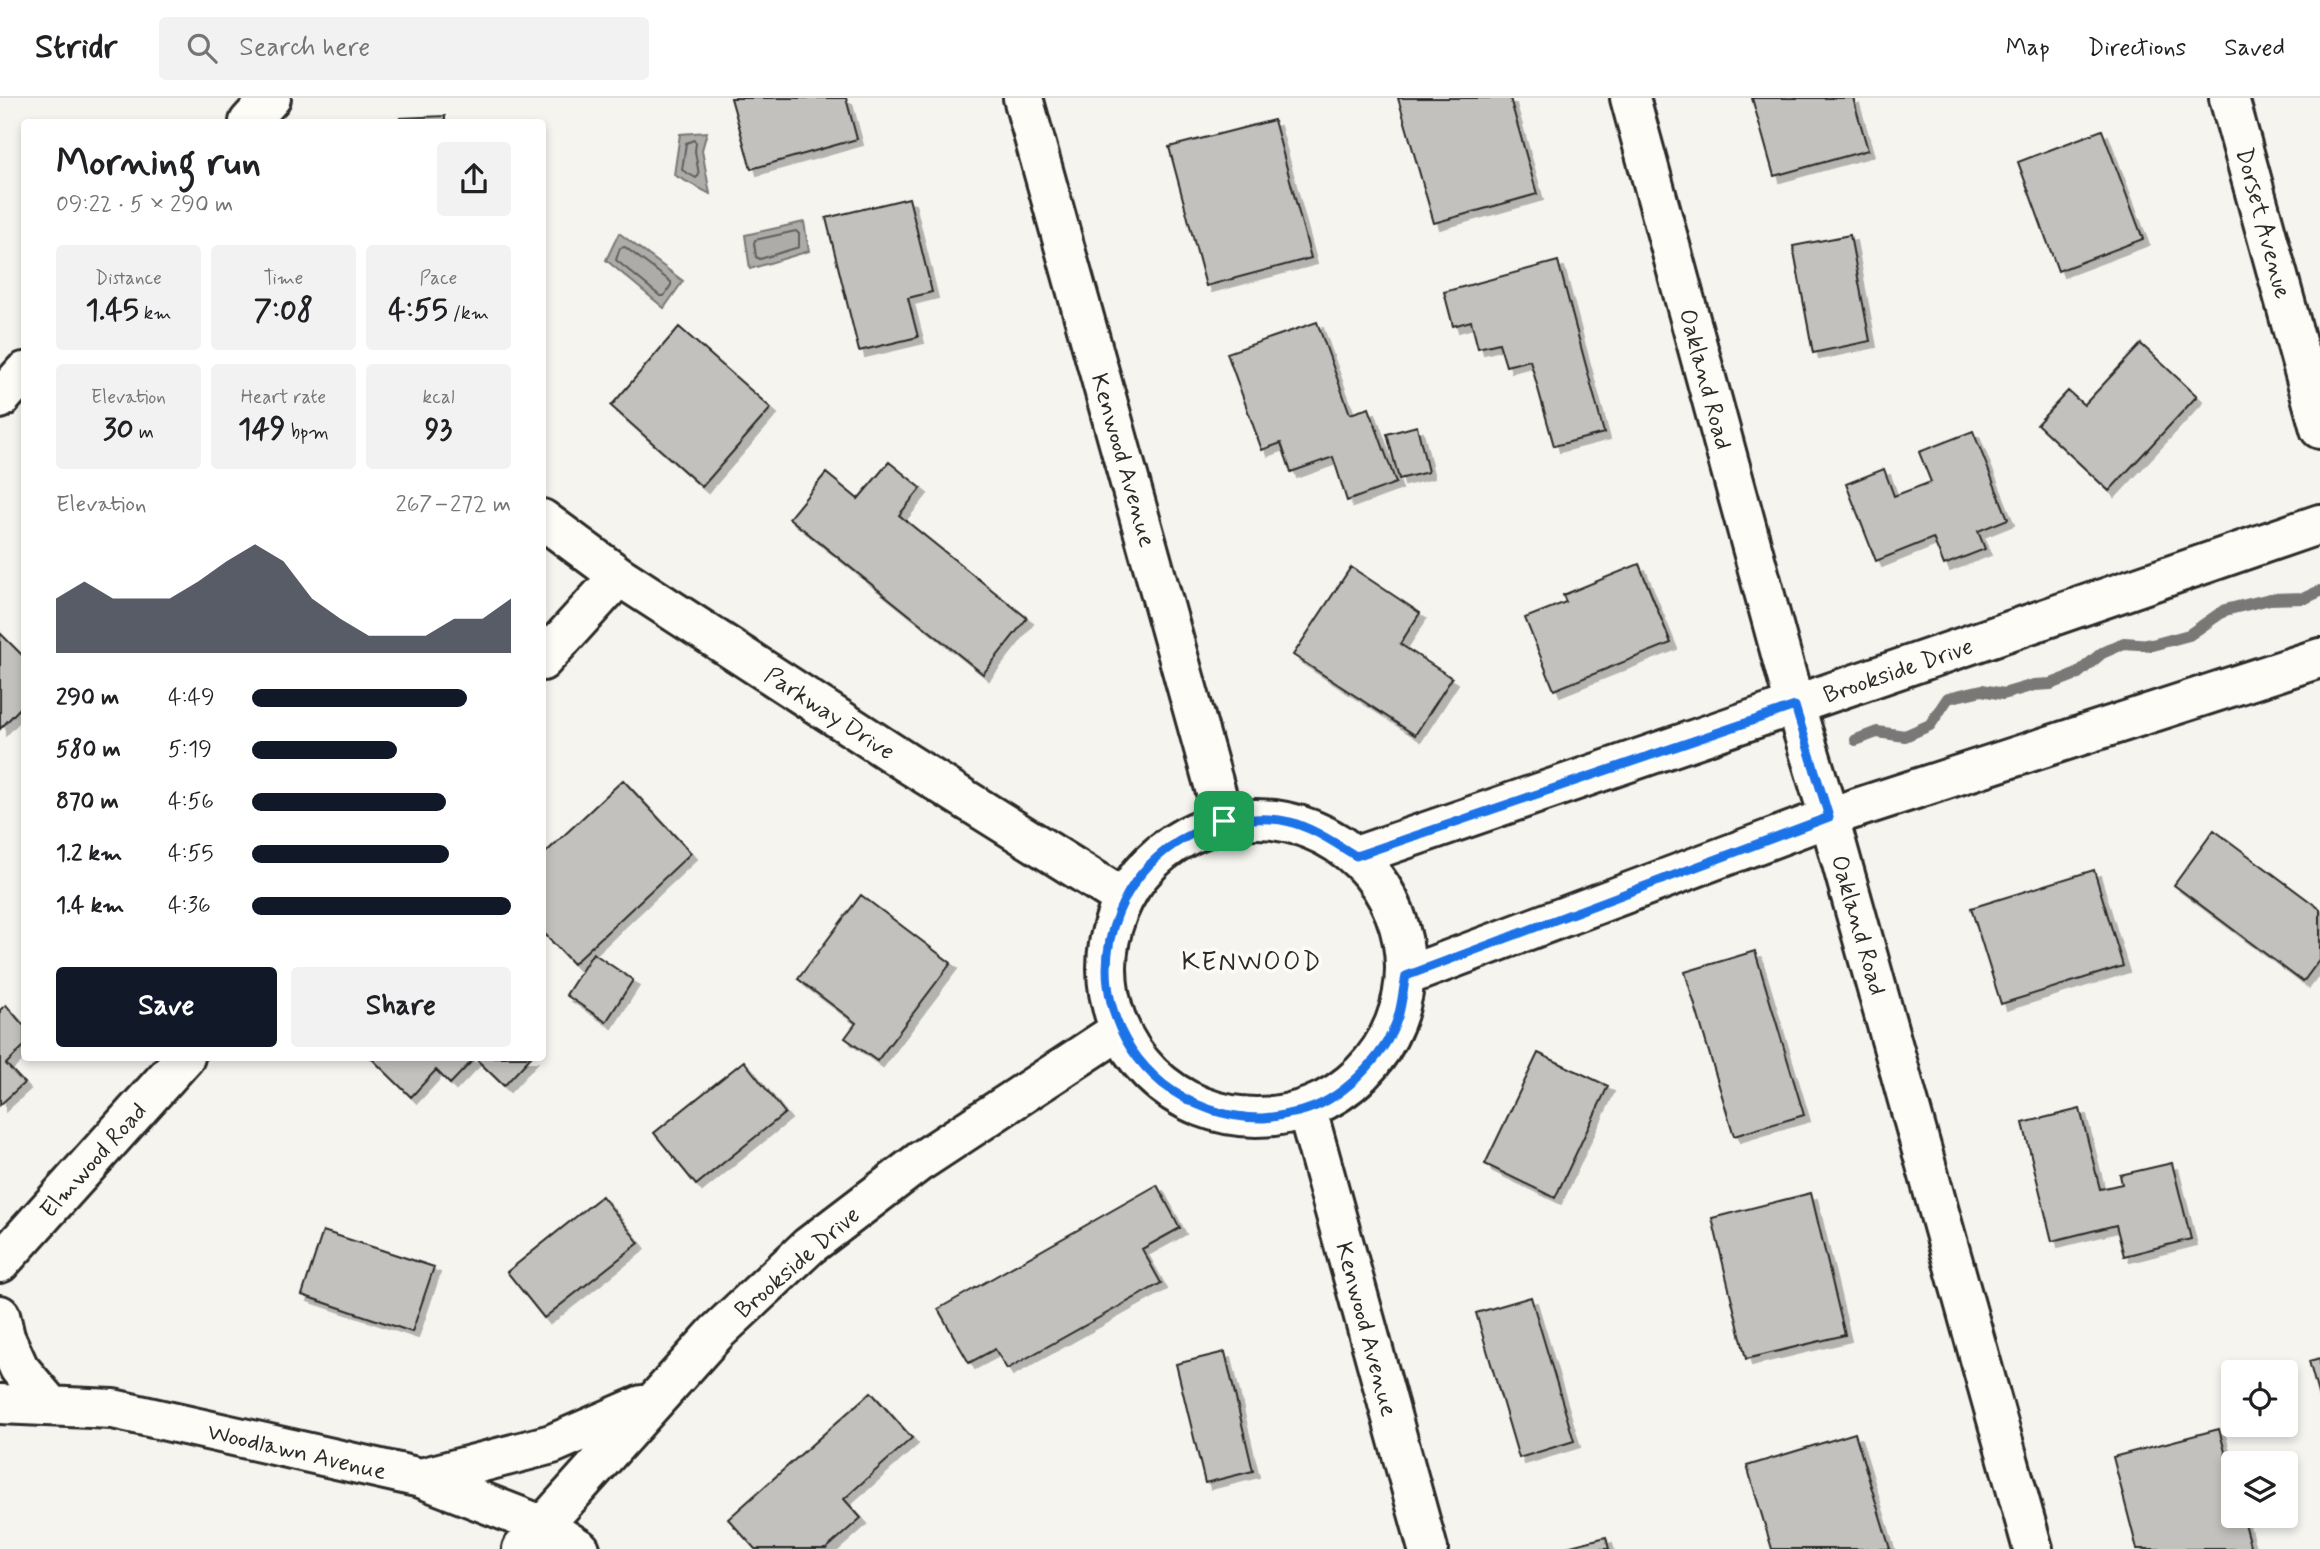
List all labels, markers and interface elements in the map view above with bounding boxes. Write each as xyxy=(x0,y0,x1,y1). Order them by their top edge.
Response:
search box xyxy=(159,17,649,80)
text: Stridr xyxy=(35,26,117,70)
icon: search xyxy=(183,29,221,67)
text: Search here xyxy=(239,31,370,65)
text: Map xyxy=(2006,33,2050,64)
text: Directions xyxy=(2088,33,2186,64)
text: Saved xyxy=(2224,33,2285,64)
text: Morning run xyxy=(56,139,261,188)
button: share xyxy=(437,142,511,216)
street label: Dorset Avenue xyxy=(2227,144,2298,302)
text: 09:22 · 5 × 290 m xyxy=(56,190,233,220)
text: Distance xyxy=(95,266,162,291)
text: Time xyxy=(264,266,303,291)
text: Pace xyxy=(420,266,457,291)
text: 1.45 xyxy=(86,291,139,330)
text: 7:08 xyxy=(254,291,313,330)
text: 4:55 xyxy=(388,291,448,330)
text: km xyxy=(139,301,171,326)
text: /km xyxy=(448,301,489,326)
street label: Oakland Road xyxy=(1671,306,1738,453)
street label: Kenwood Avenue xyxy=(1083,370,1162,551)
text: Elevation xyxy=(91,385,166,410)
text: Heart rate xyxy=(241,385,326,410)
text: kcal xyxy=(423,385,454,410)
text: 30 xyxy=(103,410,134,449)
text: 149 xyxy=(238,410,286,449)
text: 93 xyxy=(425,410,452,449)
text: m xyxy=(134,420,154,445)
text: bpm xyxy=(286,420,329,445)
text: Elevation xyxy=(56,490,147,520)
text: 267–272 m xyxy=(395,490,511,520)
street label: Brookside Drive xyxy=(1820,631,1977,711)
street label: Parkway Drive xyxy=(758,661,900,768)
text: 290 m xyxy=(56,683,119,713)
text: 4:49 xyxy=(168,683,215,713)
text: 580 m xyxy=(56,735,121,765)
text: 5:19 xyxy=(168,735,212,765)
text: 870 m xyxy=(56,787,119,817)
text: 4:56 xyxy=(168,787,214,817)
pin xyxy=(1194,791,1254,851)
icon: arrive xyxy=(1205,802,1243,840)
text: 1.2 km xyxy=(56,839,122,869)
text: 4:55 xyxy=(168,839,214,869)
street label: Oakland Road xyxy=(1823,852,1892,999)
text: 1.4 km xyxy=(56,891,124,921)
text: 4:36 xyxy=(168,891,211,921)
district label: KENWOOD xyxy=(1182,946,1322,980)
button: Save xyxy=(56,967,277,1047)
button: Share xyxy=(291,967,511,1047)
street label: Elmwood Road xyxy=(34,1096,154,1226)
street label: Brookside Drive xyxy=(729,1200,867,1326)
street label: Kenwood Avenue xyxy=(1327,1239,1404,1420)
map controls xyxy=(2221,1360,2298,1528)
button: locate xyxy=(2221,1360,2298,1437)
street label: Woodlawn Avenue xyxy=(204,1417,389,1488)
button: layers xyxy=(2221,1451,2298,1528)

